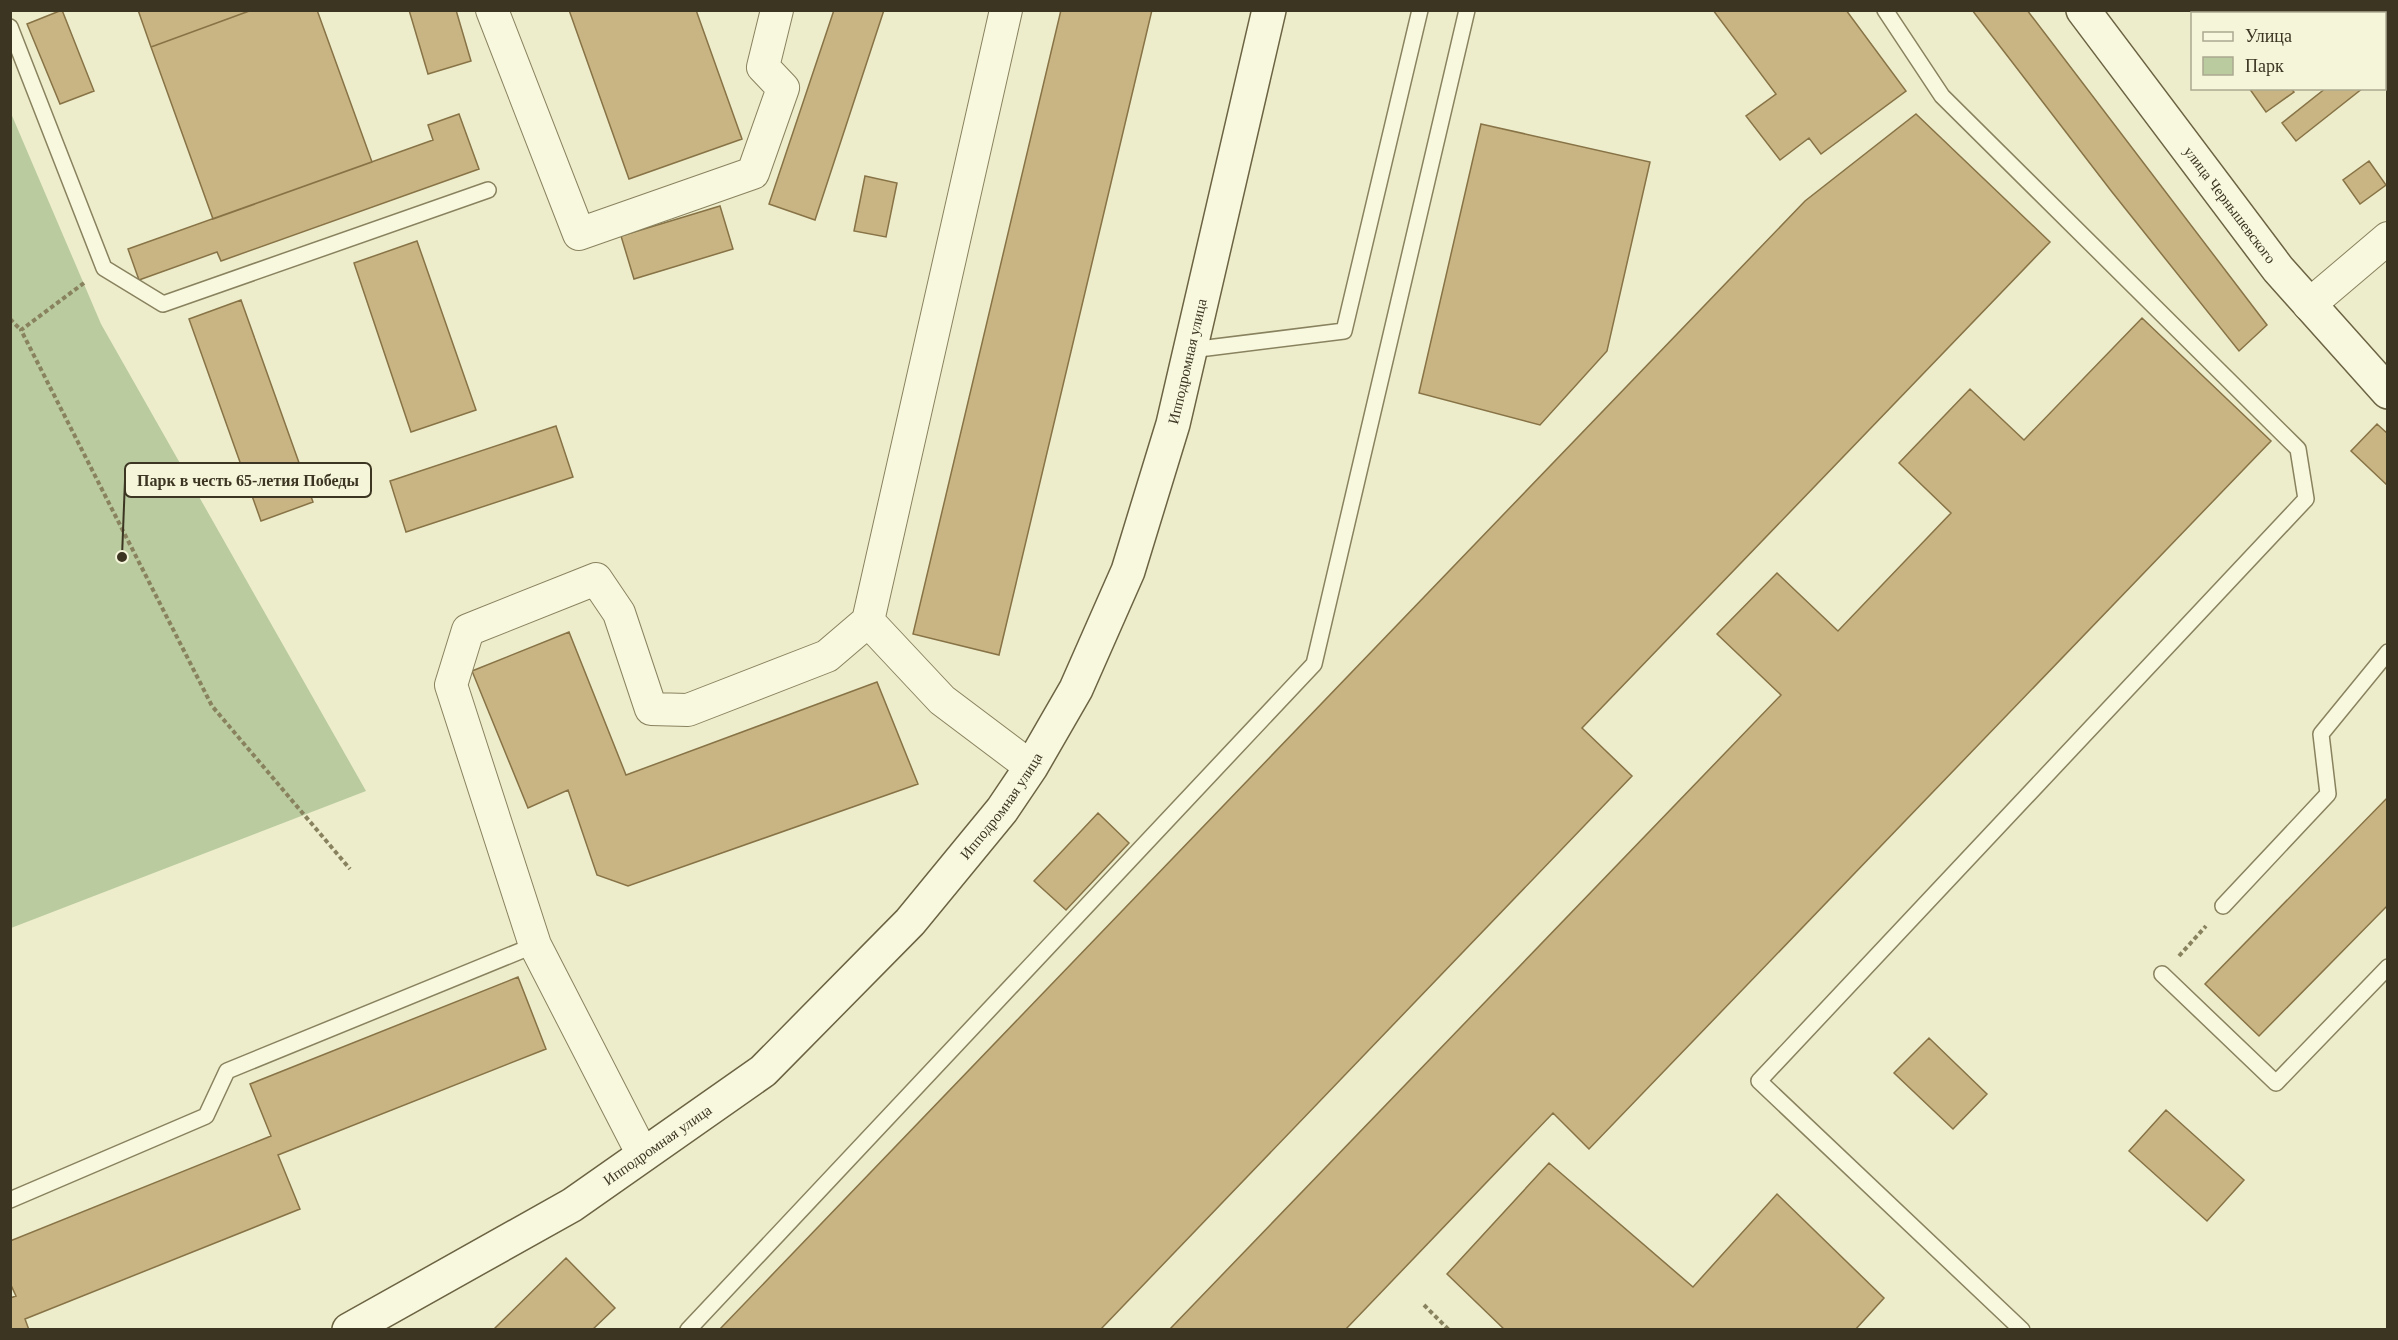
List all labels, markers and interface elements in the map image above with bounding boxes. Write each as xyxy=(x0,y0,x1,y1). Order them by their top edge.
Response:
legend xyxy=(2191,12,2386,90)
text: Улица xyxy=(2245,26,2292,46)
text: Парк xyxy=(2245,56,2284,76)
street label: улица Чернышевского xyxy=(2181,143,2279,266)
street label: Ипподромная улица xyxy=(1165,297,1210,426)
callout: Парк в честь 65-летия Победы xyxy=(125,463,371,497)
text: Парк в честь 65-летия Победы xyxy=(137,472,359,490)
street label: Ипподромная улица xyxy=(957,750,1046,862)
street label: Ипподромная улица xyxy=(600,1101,715,1188)

